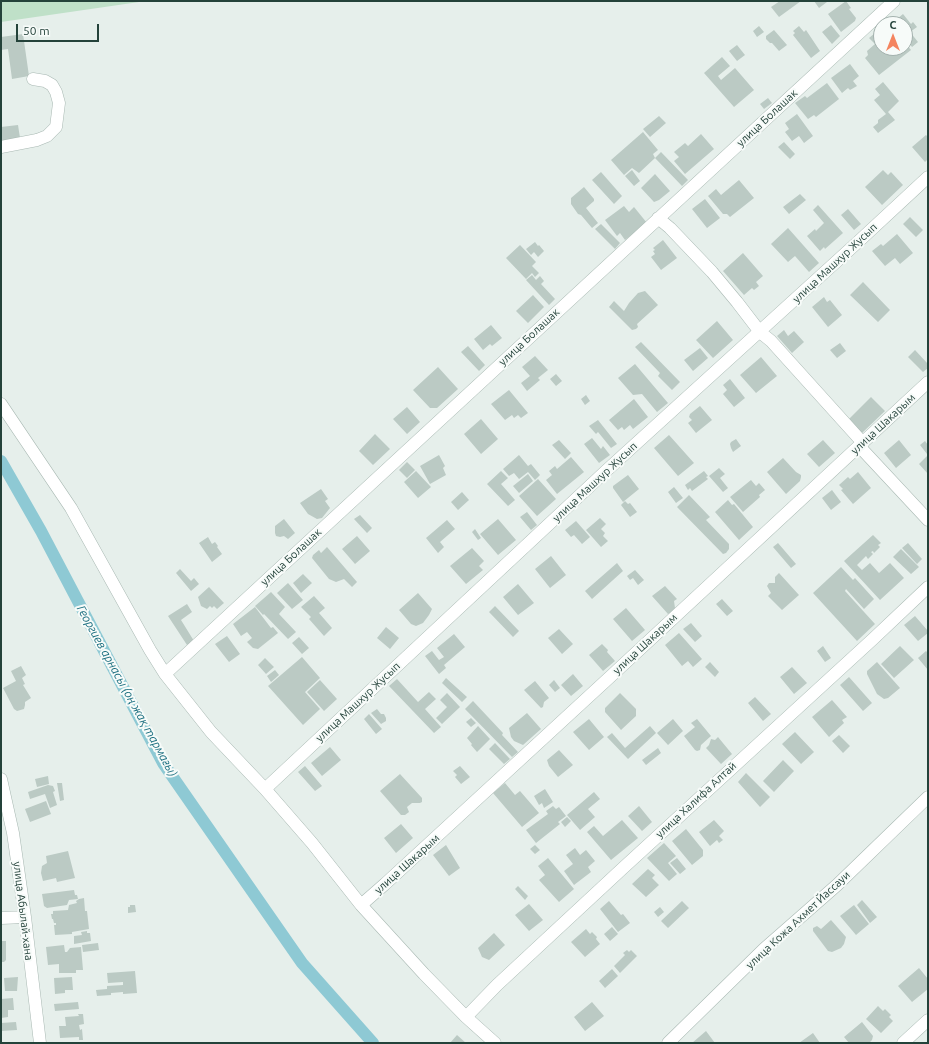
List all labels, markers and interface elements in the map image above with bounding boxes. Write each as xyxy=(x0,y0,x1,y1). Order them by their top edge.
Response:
scale bar xyxy=(18,16,101,42)
north arrow xyxy=(873,16,913,56)
text: С xyxy=(889,19,897,31)
text: 50 m xyxy=(23,24,50,37)
street label: улица Болашак xyxy=(734,87,800,149)
street label: улица Машхур Жусып xyxy=(790,220,880,306)
street label: улица Болашак xyxy=(496,306,562,368)
street label: улица Шакарым xyxy=(848,391,918,457)
street label: улица Машхур Жусып xyxy=(550,439,640,525)
street label: улица Болашак xyxy=(258,526,324,588)
water label: Георгиев арнасы (оң жақ тармағы) xyxy=(74,603,180,779)
street label: улица Шакарым xyxy=(610,611,680,677)
street label: улица Машхур Жусып xyxy=(313,659,403,745)
street label: улица Халифа Алтай xyxy=(653,759,739,841)
street label: улица Шакарым xyxy=(372,831,442,897)
street label: улица Абылай-хана xyxy=(10,861,36,961)
street label: улица Кожа Ахмет Йассауи xyxy=(743,868,853,972)

